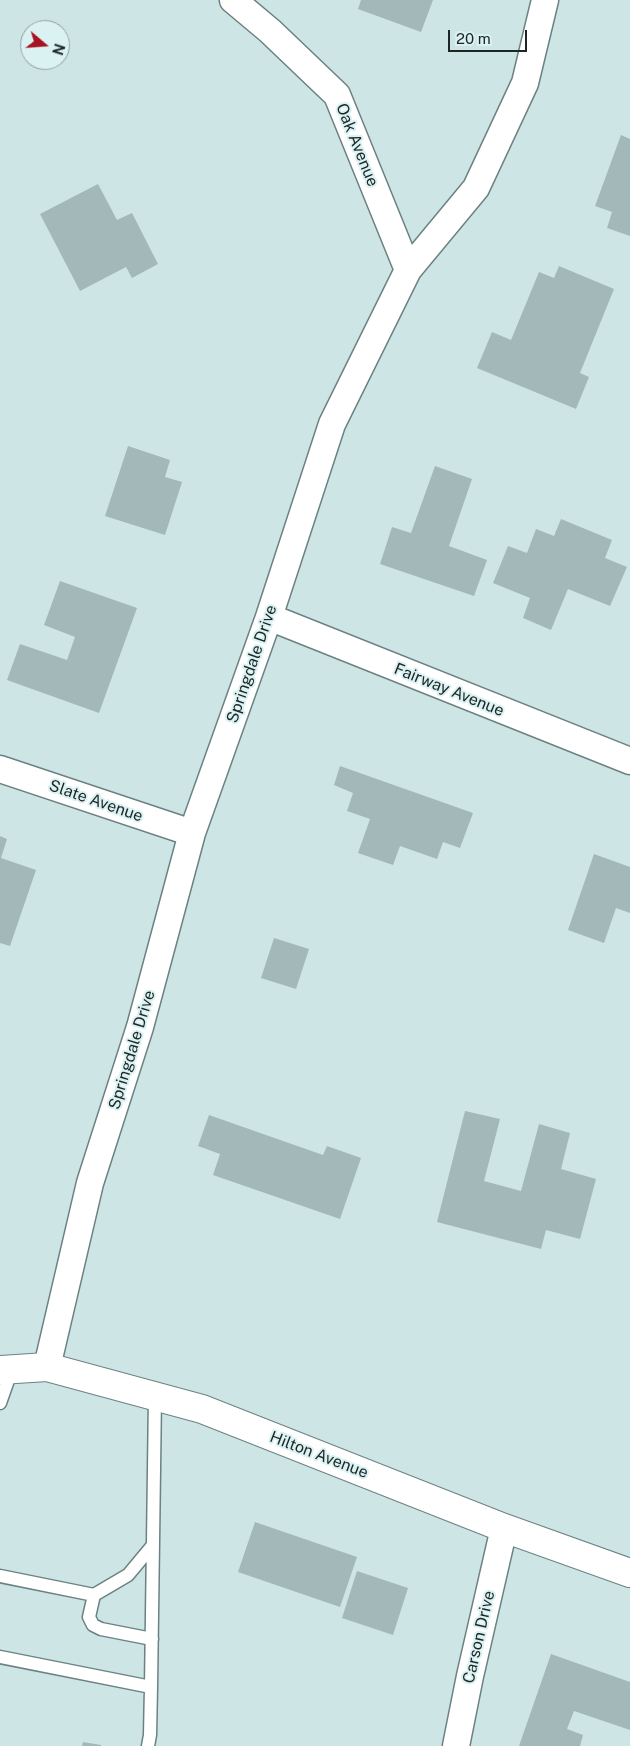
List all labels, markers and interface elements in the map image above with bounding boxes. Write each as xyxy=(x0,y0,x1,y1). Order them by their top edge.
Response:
north arrow xyxy=(20,20,70,70)
scale bar xyxy=(450,20,529,52)
text: 20 m xyxy=(456,30,491,47)
text: N xyxy=(49,42,68,57)
street label: Oak Avenue xyxy=(332,100,382,190)
street label: Springdale Drive xyxy=(223,602,281,726)
street label: Fairway Avenue xyxy=(391,659,507,721)
street label: Slate Avenue xyxy=(47,776,145,826)
street label: Springdale Drive xyxy=(105,988,159,1112)
street label: Hilton Avenue xyxy=(267,1427,371,1483)
street label: Carson Drive xyxy=(459,1589,499,1685)

